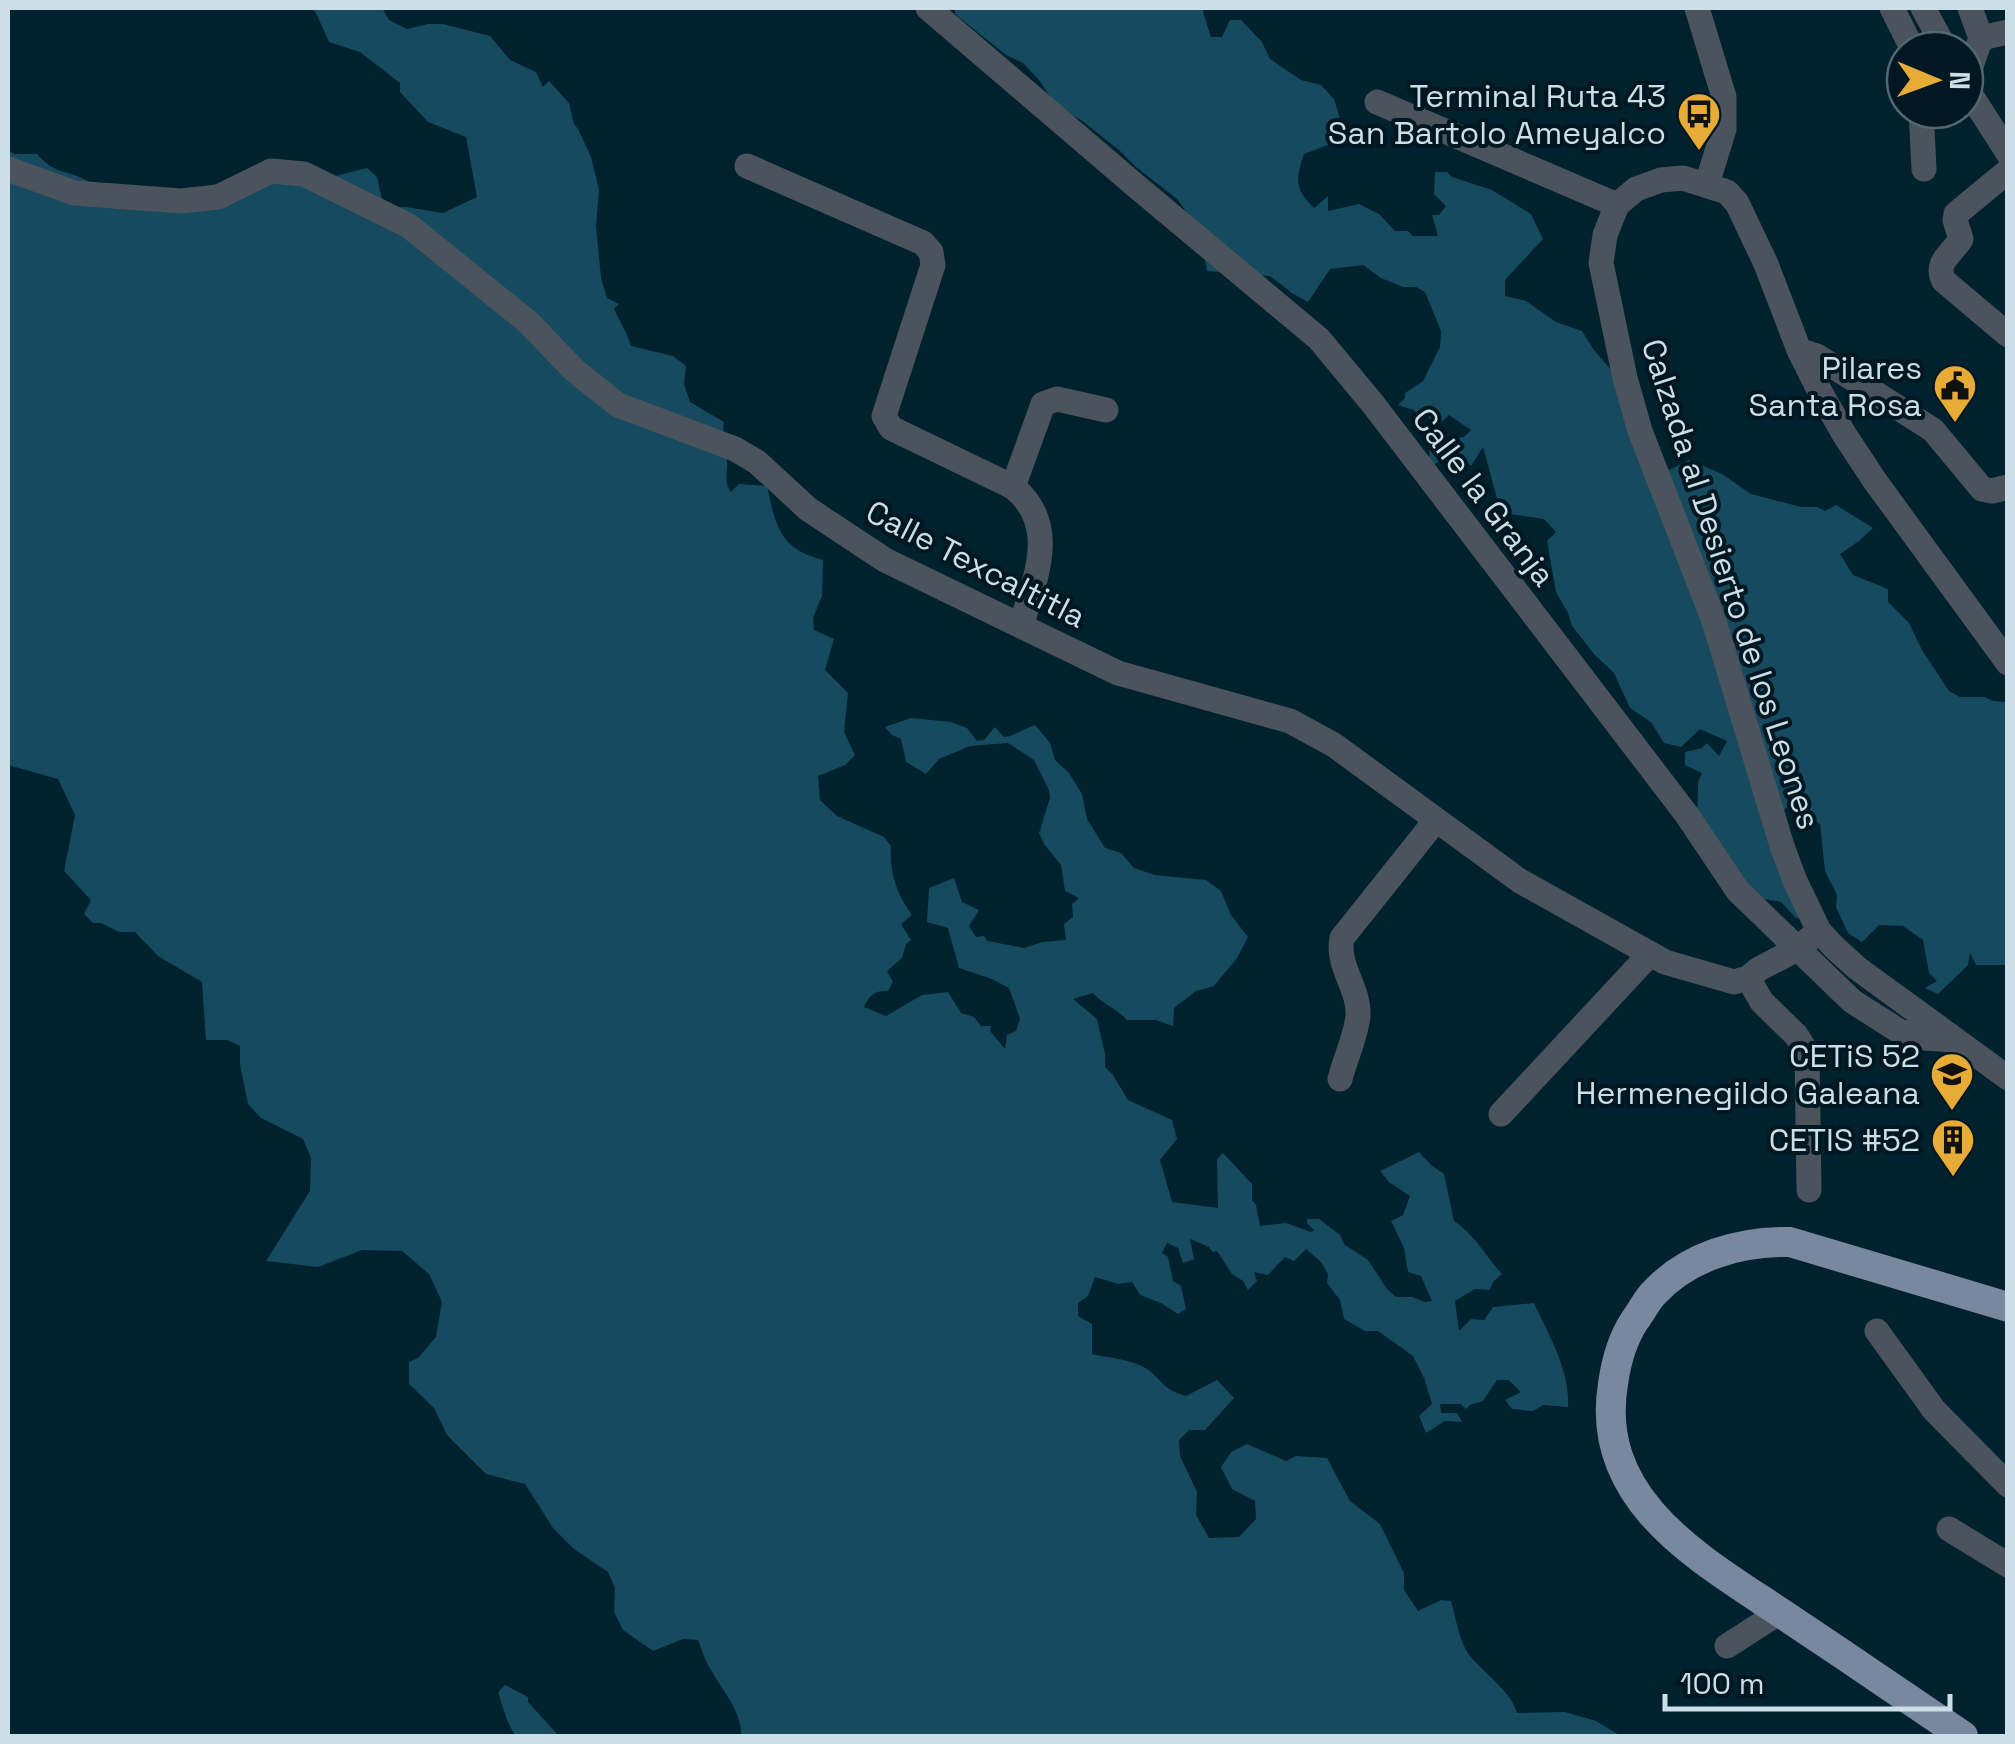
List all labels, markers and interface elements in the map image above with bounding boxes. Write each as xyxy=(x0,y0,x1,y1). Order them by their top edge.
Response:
north arrow xyxy=(1885,30,1985,130)
text: N xyxy=(1942,71,1978,90)
place label: Terminal Ruta 43 San Bartolo Ameyalco xyxy=(1328,76,1666,153)
bus stop icon: Terminal Ruta 43 San Bartolo Ameyalco xyxy=(1676,91,1722,152)
street label: Calzada al Desierto de los Leones xyxy=(1633,334,1829,834)
place label: Pilares Santa Rosa xyxy=(1748,348,1922,425)
public building icon: Pilares Santa Rosa xyxy=(1932,363,1978,424)
street label: Calle la Granja xyxy=(1404,400,1564,594)
street label: Calle Texcaltitla xyxy=(859,491,1093,637)
place label: CETiS 52 Hermenegildo Galeana xyxy=(1575,1036,1920,1113)
school or university icon: CETiS 52 Hermenegildo Galeana xyxy=(1929,1051,1975,1112)
building icon: CETIS #52 xyxy=(1930,1117,1976,1178)
place label: CETIS #52 xyxy=(1769,1120,1920,1160)
scale bar xyxy=(1665,1649,1950,1711)
text: 100 m xyxy=(1680,1664,1765,1703)

